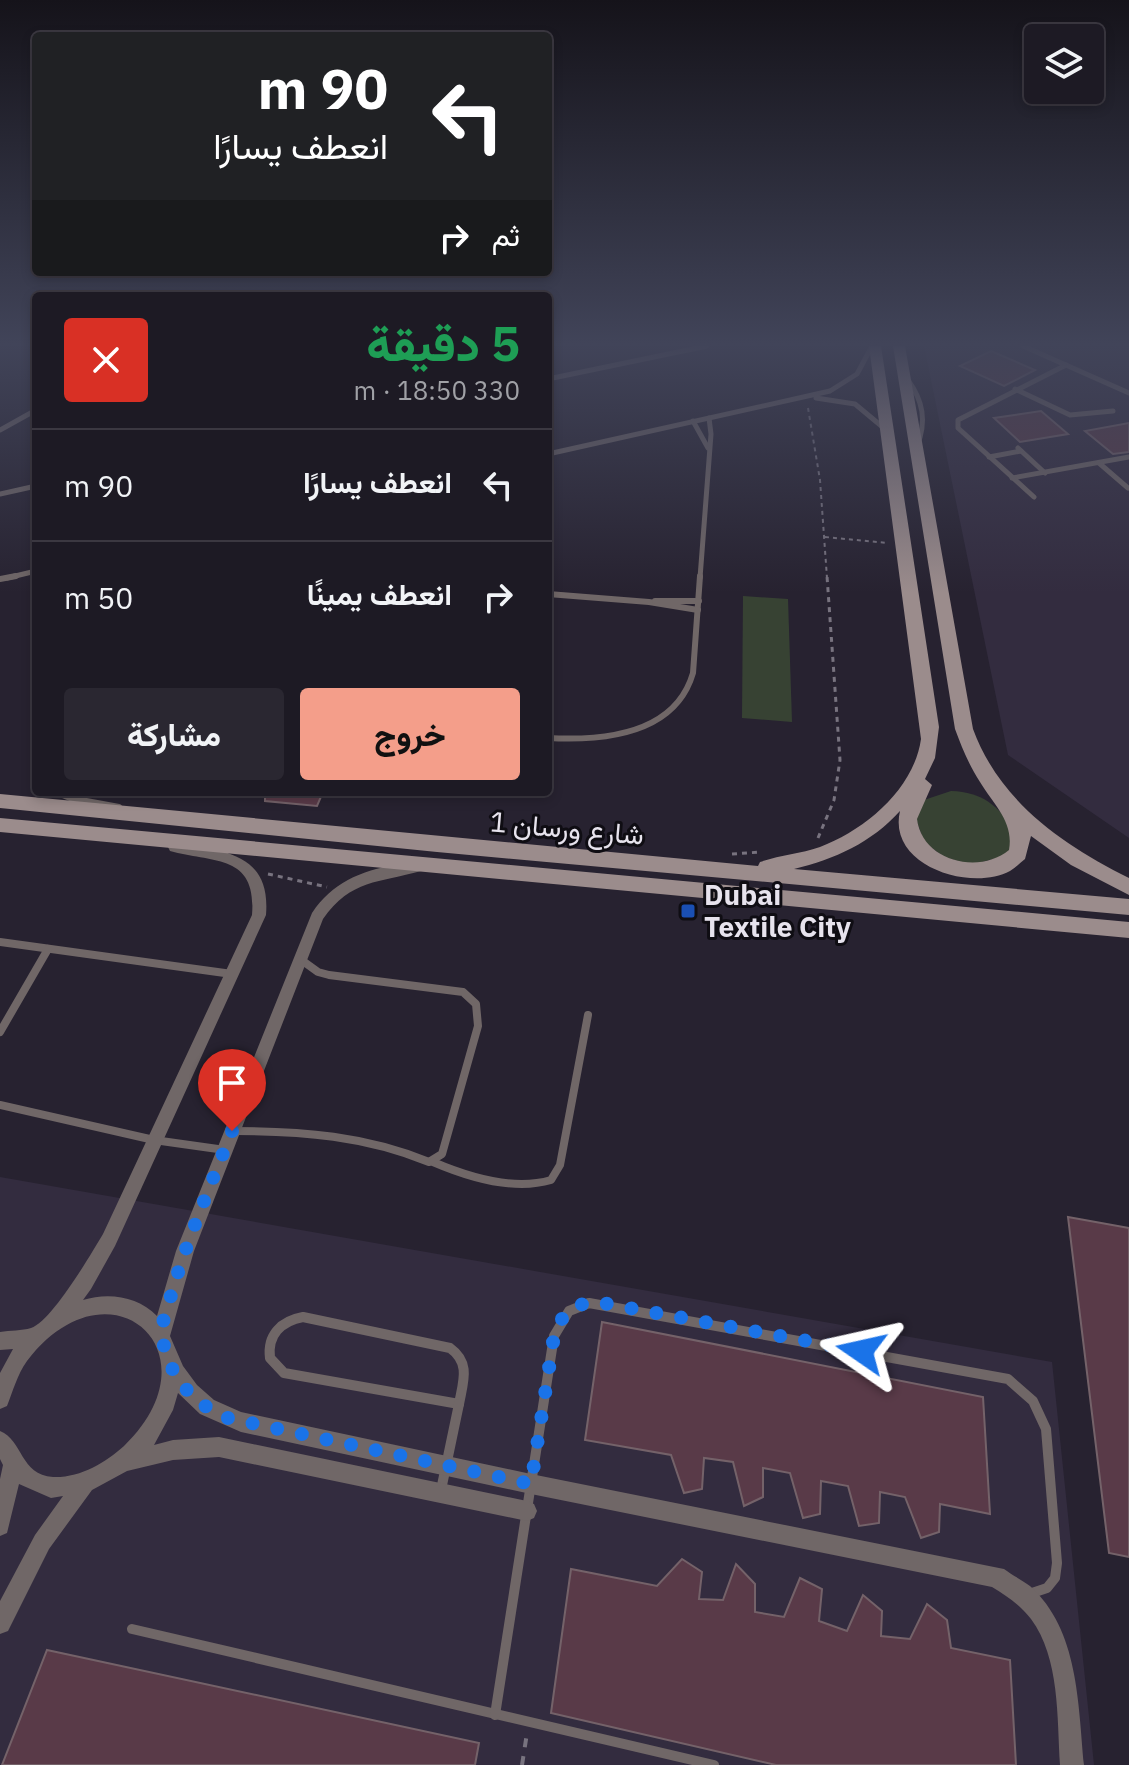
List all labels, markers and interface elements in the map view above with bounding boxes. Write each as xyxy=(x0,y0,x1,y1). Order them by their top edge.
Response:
map controls xyxy=(1024,24,1104,104)
button: layers xyxy=(1024,24,1104,104)
text: 90 m xyxy=(258,52,388,124)
icon: left xyxy=(416,64,520,168)
text: انعطف يسارًا xyxy=(213,122,388,169)
text: ثم xyxy=(492,215,520,254)
icon: right xyxy=(432,216,476,260)
text: 5 دقيقة xyxy=(366,312,520,374)
button: close xyxy=(64,318,148,402)
text: 330 m · 18:50 xyxy=(354,373,520,407)
text: انعطف يسارًا xyxy=(303,462,452,501)
icon: left xyxy=(476,463,520,507)
text: 90 m xyxy=(64,466,133,505)
text: انعطف يمينًا xyxy=(307,574,452,613)
icon: right xyxy=(476,575,520,619)
text: 50 m xyxy=(64,578,133,617)
button: مشاركة xyxy=(64,688,284,780)
button: خروج xyxy=(300,688,520,780)
street label: شارع ورسان 1 xyxy=(488,802,646,854)
place label: Dubai Textile City xyxy=(704,876,851,945)
marker: Dubai Textile City xyxy=(679,902,697,920)
pin xyxy=(198,1049,266,1131)
icon: arrive xyxy=(210,1061,254,1105)
position arrow xyxy=(819,1309,903,1393)

